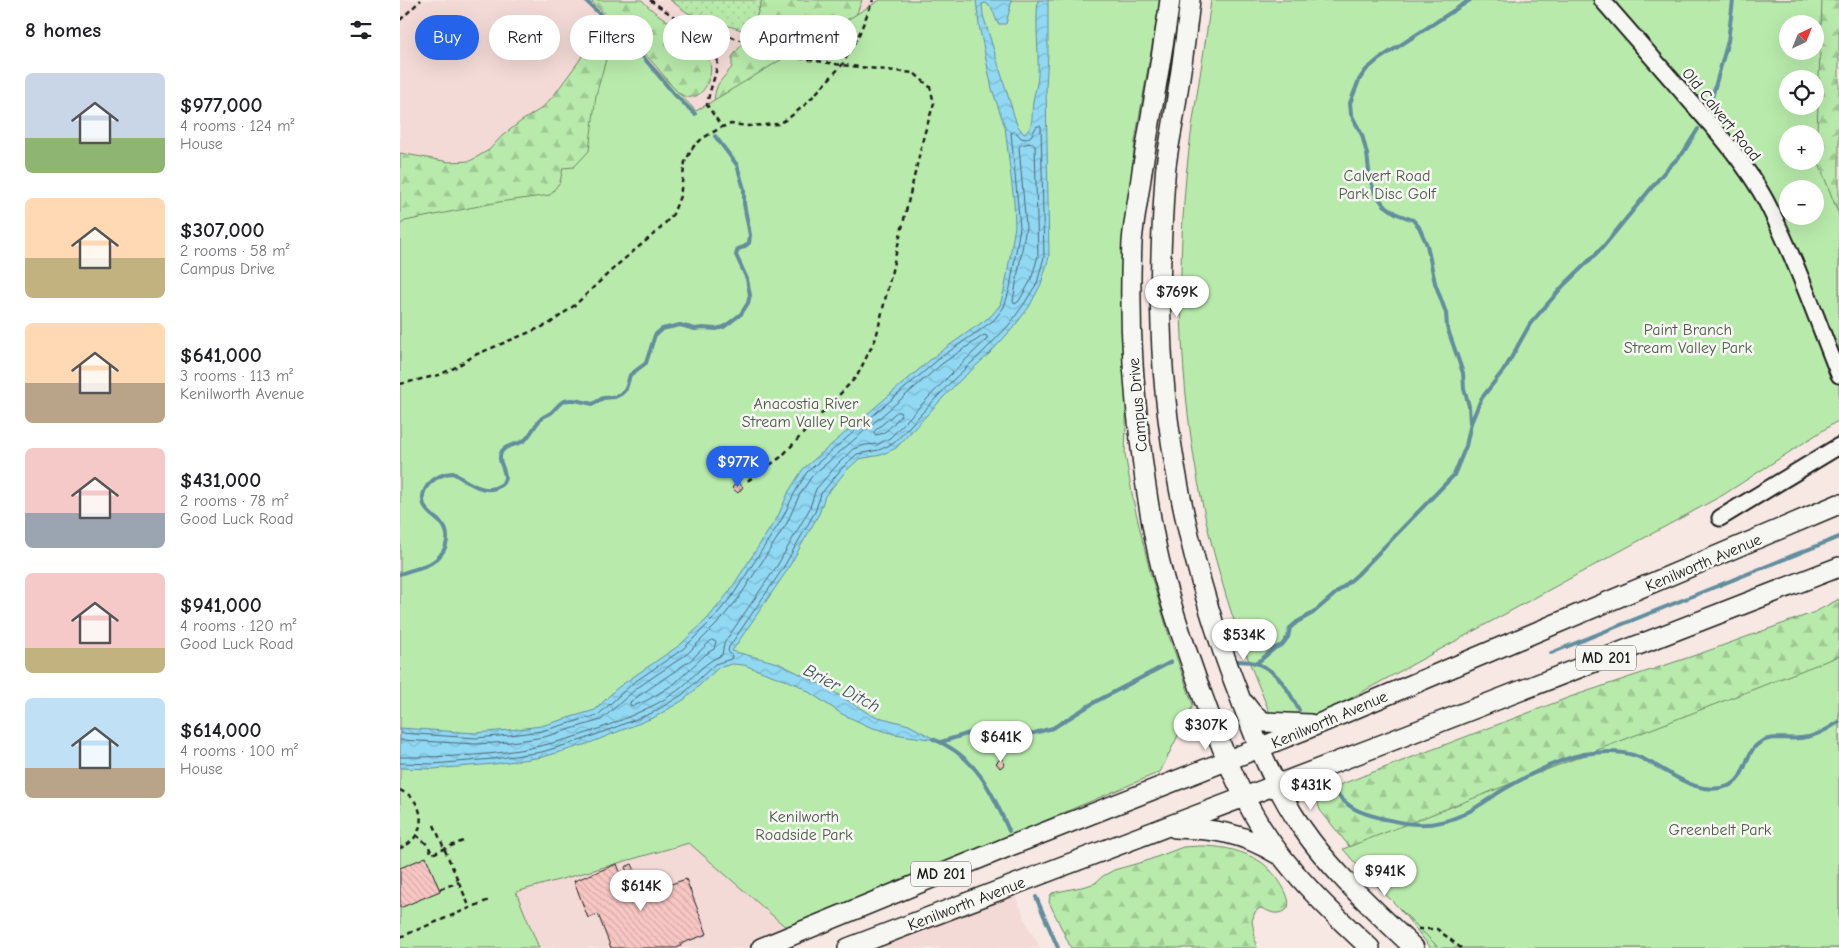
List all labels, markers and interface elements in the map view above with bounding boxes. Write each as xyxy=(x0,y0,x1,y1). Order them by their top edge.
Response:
chip: Buy xyxy=(415,15,479,60)
chip: Rent xyxy=(489,15,560,60)
chip: Filters xyxy=(570,15,653,60)
chip: New xyxy=(663,15,730,60)
chip: Apartment xyxy=(740,15,857,60)
north arrow xyxy=(1779,15,1824,60)
map controls xyxy=(1779,15,1824,225)
icon: filters xyxy=(347,16,375,44)
text: 8 homes xyxy=(25,18,101,42)
street label: Old Calvert Road xyxy=(1678,65,1764,165)
button: locate xyxy=(1779,70,1824,115)
icon: home xyxy=(65,93,125,153)
text: $977,000 xyxy=(180,93,263,117)
text: 4 rooms · 124 m² xyxy=(180,117,294,135)
button: + xyxy=(1779,125,1824,170)
text: House xyxy=(180,135,223,153)
park label: Calvert Road Park Disc Golf xyxy=(1338,167,1437,203)
button: − xyxy=(1779,180,1824,225)
icon: home xyxy=(65,218,125,278)
text: $307,000 xyxy=(180,218,265,242)
text: 2 rooms · 58 m² xyxy=(180,242,290,260)
text: Campus Drive xyxy=(180,260,274,278)
pin: $769K xyxy=(1142,276,1212,318)
text: $769K xyxy=(1156,283,1198,301)
park label: Paint Branch Stream Valley Park xyxy=(1624,321,1752,357)
icon: home xyxy=(65,343,125,403)
text: $641,000 xyxy=(180,343,262,367)
street label: Campus Drive xyxy=(1125,357,1151,453)
text: 3 rooms · 113 m² xyxy=(180,367,293,385)
text: Kenilworth Avenue xyxy=(180,385,304,403)
park label: Anacostia River Stream Valley Park xyxy=(742,395,870,431)
pin: $977K xyxy=(703,446,773,488)
text: $977K xyxy=(717,453,759,471)
icon: home xyxy=(65,468,125,528)
text: $431,000 xyxy=(180,468,261,492)
text: 2 rooms · 78 m² xyxy=(180,492,288,510)
text: Good Luck Road xyxy=(180,510,294,528)
street label: Kenilworth Avenue xyxy=(1643,530,1764,595)
icon: home xyxy=(65,593,125,653)
text: $941,000 xyxy=(180,593,262,617)
text: 4 rooms · 120 m² xyxy=(180,617,297,635)
pin: $534K xyxy=(1209,618,1279,661)
text: $534K xyxy=(1223,626,1265,644)
text: Good Luck Road xyxy=(180,635,294,653)
road number: MD 201 xyxy=(1576,646,1636,670)
water label: Brier Ditch xyxy=(800,660,884,717)
street label: Kenilworth Avenue xyxy=(1269,687,1390,752)
pin: $307K xyxy=(1171,708,1241,751)
text: $307K xyxy=(1185,716,1227,734)
icon: home xyxy=(65,718,125,778)
text: $614,000 xyxy=(180,718,262,742)
pin: $641K xyxy=(966,720,1036,763)
text: $641K xyxy=(981,728,1021,746)
text: 4 rooms · 100 m² xyxy=(180,742,298,760)
text: House xyxy=(180,760,223,778)
pin: $431K xyxy=(1276,768,1346,811)
text: $431K xyxy=(1291,776,1331,794)
park label: Kenilworth Roadside Park xyxy=(755,808,853,844)
park label: Greenbelt Park xyxy=(1668,821,1772,839)
pin: $941K xyxy=(1350,854,1420,897)
road number: MD 201 xyxy=(911,862,971,886)
text: $941K xyxy=(1365,862,1405,880)
pin: $614K xyxy=(606,870,676,912)
street label: Kenilworth Avenue xyxy=(905,873,1028,935)
text: $614K xyxy=(621,877,661,895)

